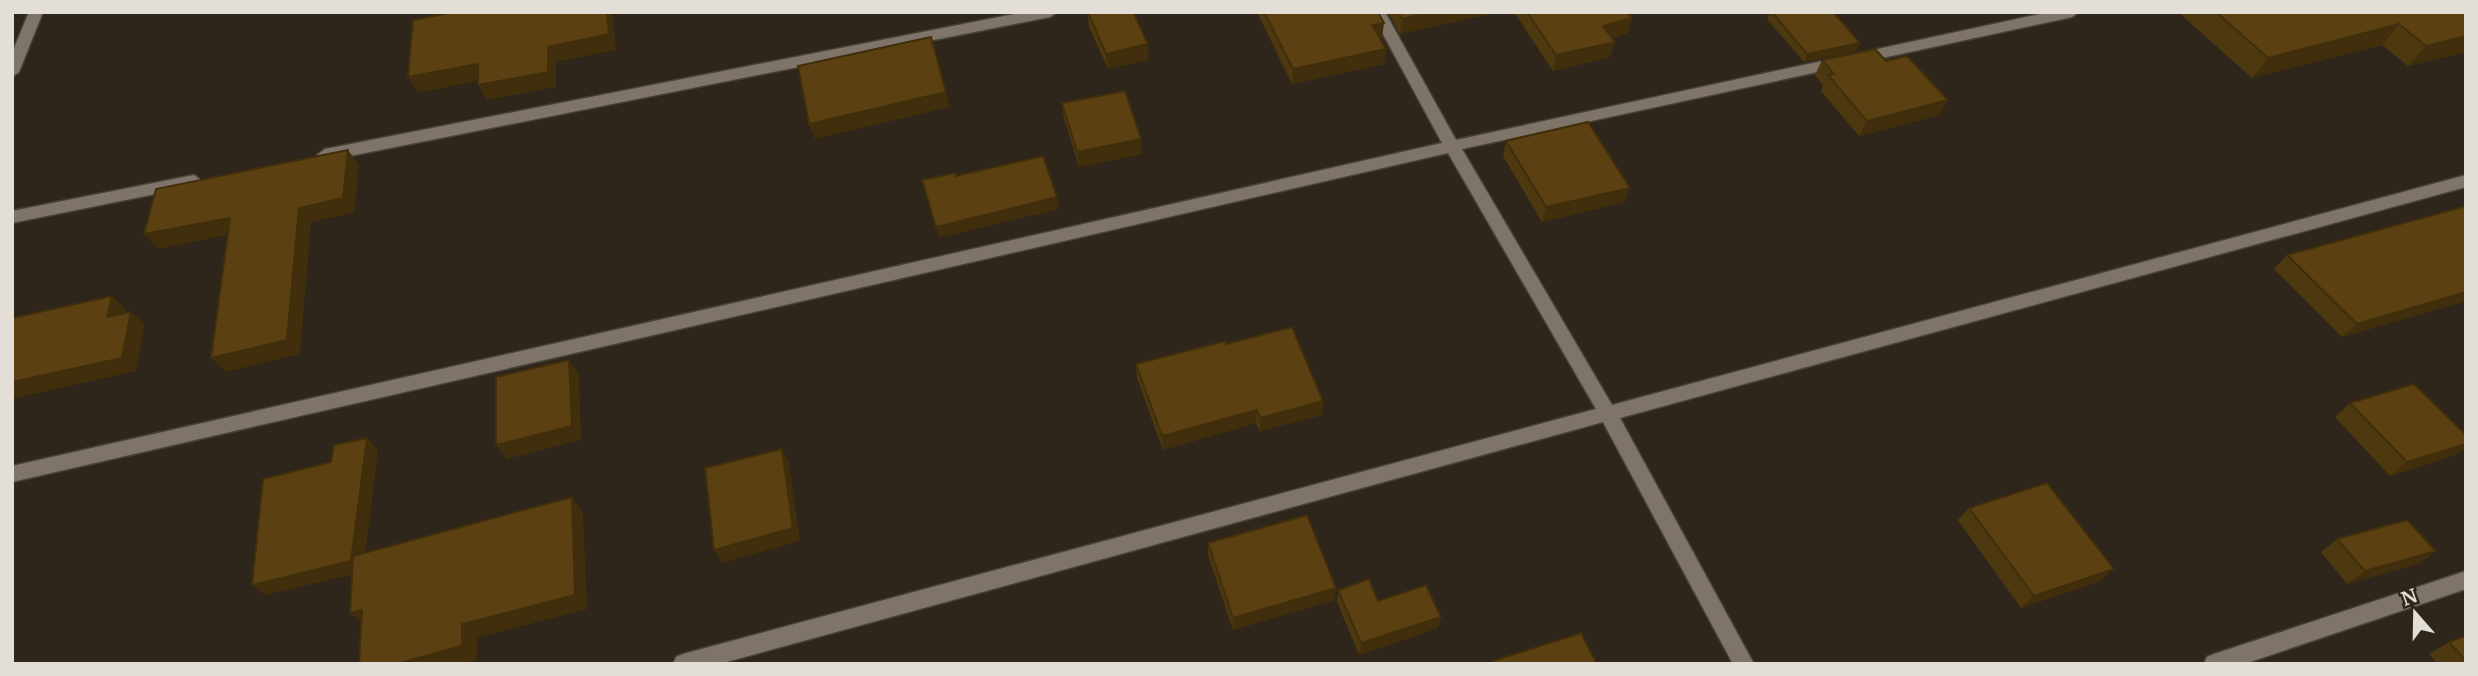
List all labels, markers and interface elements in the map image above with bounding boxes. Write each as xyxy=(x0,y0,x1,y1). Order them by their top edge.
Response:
north arrow xyxy=(2380,578,2450,648)
text: N xyxy=(2398,583,2420,611)

